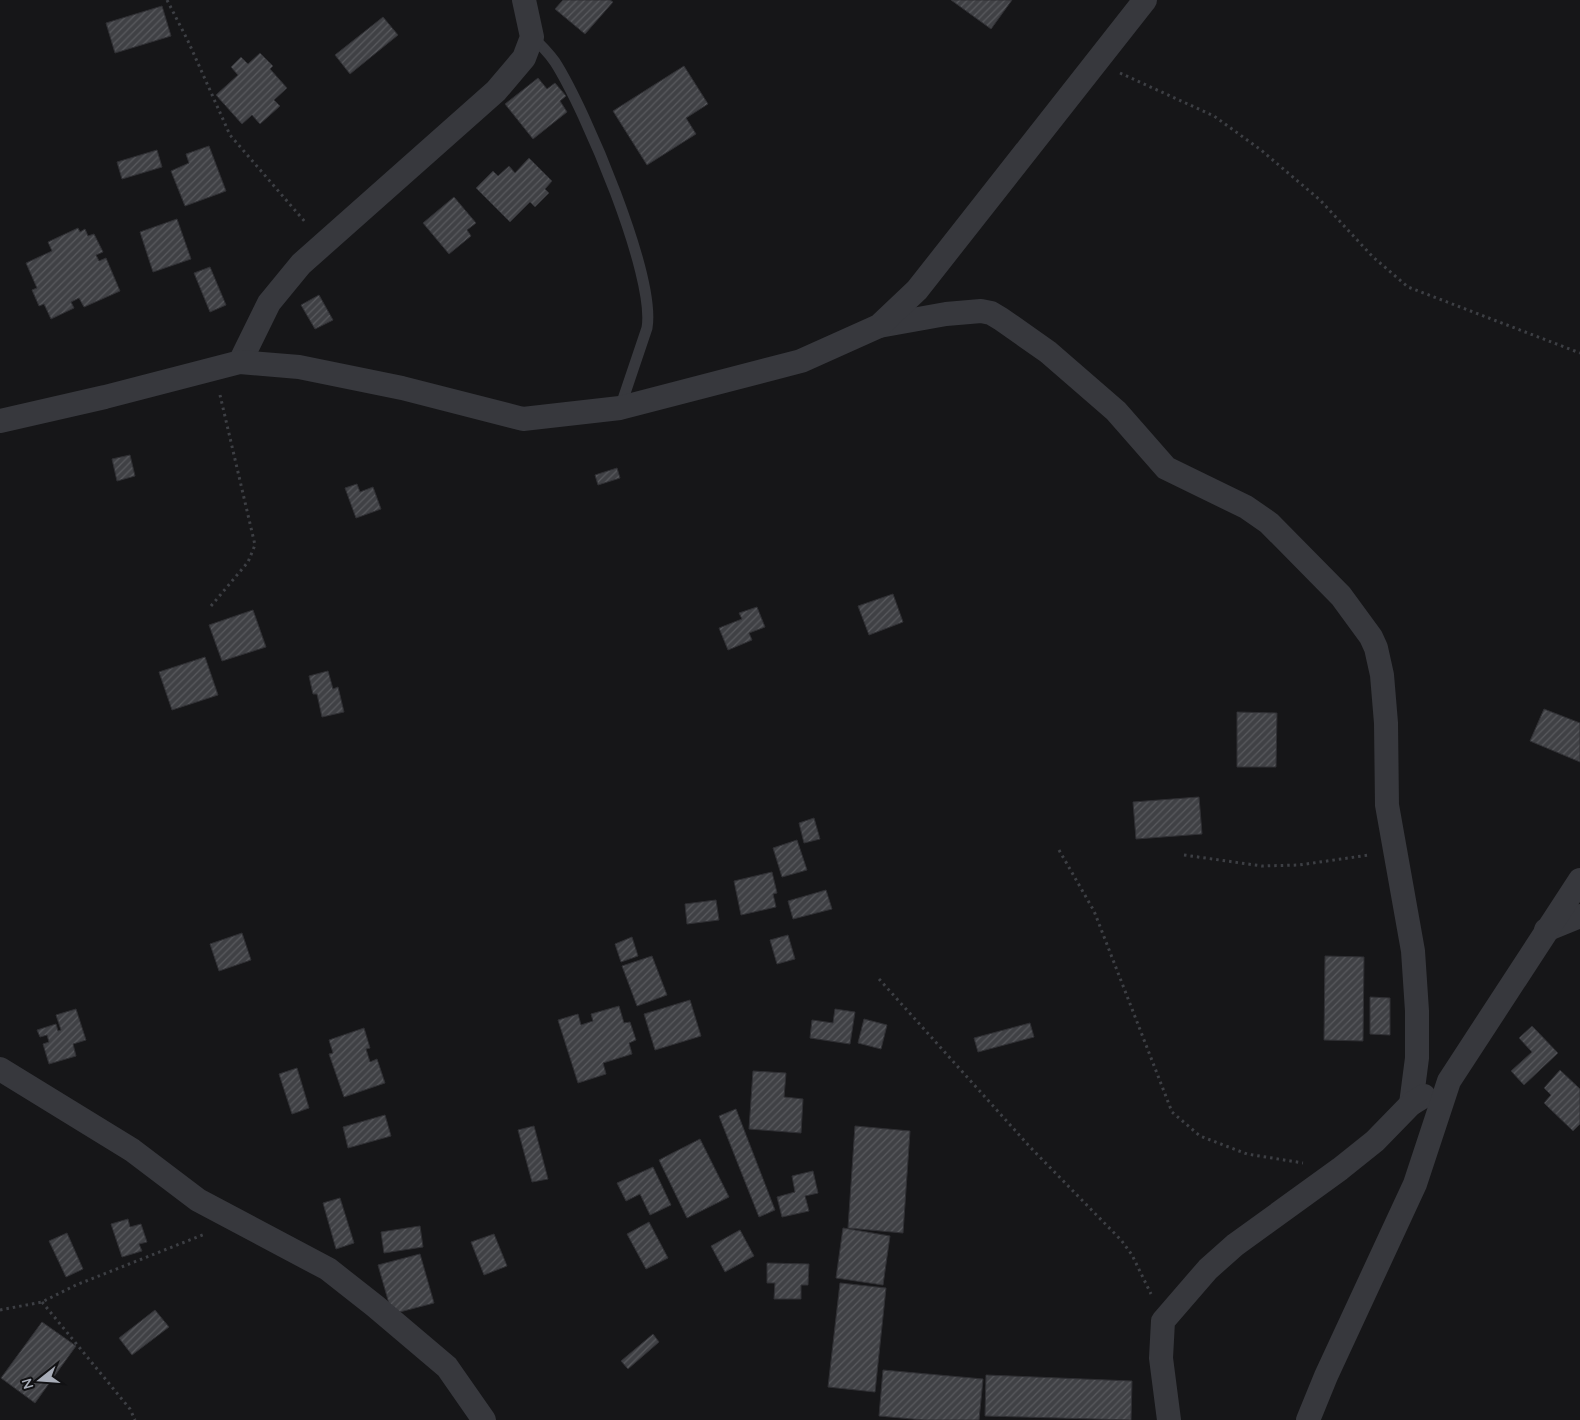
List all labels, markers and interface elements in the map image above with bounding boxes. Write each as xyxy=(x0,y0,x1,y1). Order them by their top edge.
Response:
north arrow xyxy=(15,1355,65,1405)
text: N xyxy=(17,1376,38,1391)

